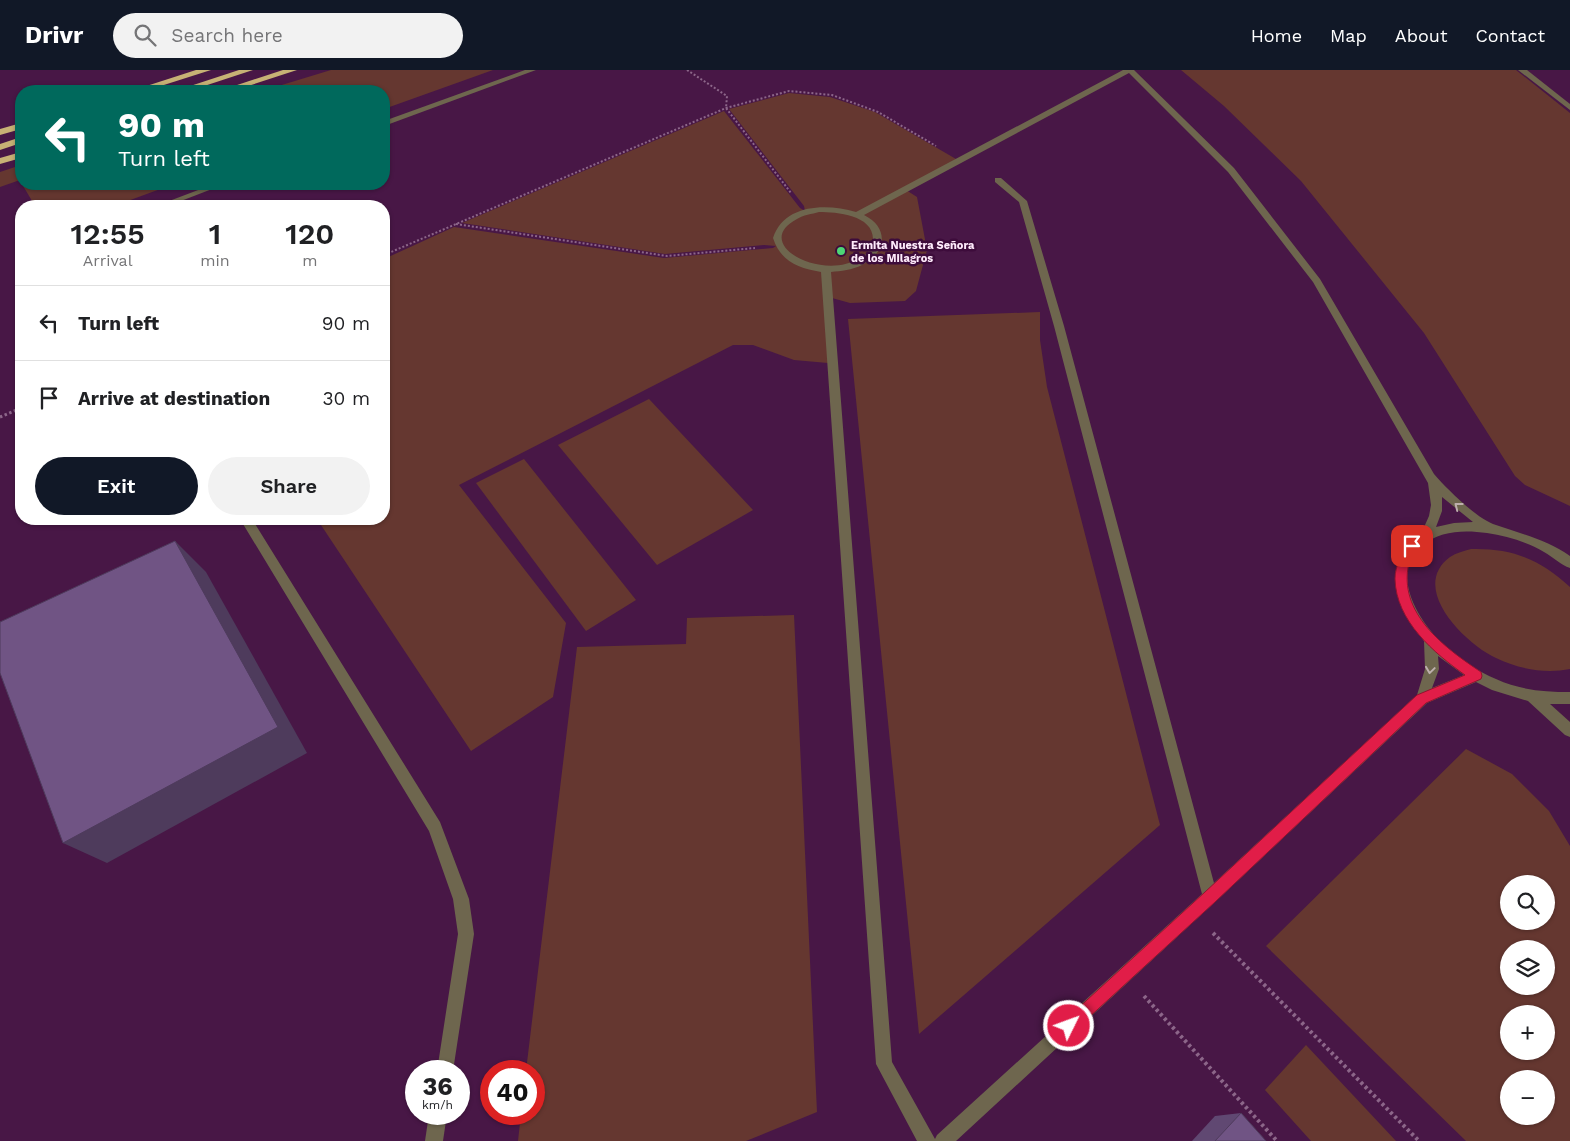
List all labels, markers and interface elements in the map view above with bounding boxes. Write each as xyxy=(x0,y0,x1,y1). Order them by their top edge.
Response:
search box xyxy=(113,13,463,58)
text: Drivr xyxy=(25,21,83,49)
icon: search xyxy=(131,21,159,49)
text: Search here xyxy=(171,24,283,47)
text: Home xyxy=(1251,25,1302,46)
text: Map xyxy=(1330,25,1367,46)
text: About xyxy=(1395,25,1447,46)
text: Contact xyxy=(1475,25,1545,46)
text: 90 m xyxy=(118,104,205,146)
icon: left xyxy=(35,105,100,170)
text: Turn left xyxy=(118,146,210,171)
text: 12:55 xyxy=(71,216,145,251)
text: 1 xyxy=(209,216,221,251)
text: 120 xyxy=(285,216,334,251)
place label: Ermita Nuestra Señora de los Milagros xyxy=(851,239,975,265)
marker: Ermita Nuestra Señora de los Milagros xyxy=(835,245,847,257)
text: Arrival xyxy=(83,251,133,270)
text: min xyxy=(200,251,230,270)
text: m xyxy=(302,251,317,270)
icon: left xyxy=(35,309,63,337)
text: Turn left xyxy=(78,312,159,335)
text: 90 m xyxy=(322,312,370,335)
icon: arrive xyxy=(35,384,63,412)
text: Arrive at destination xyxy=(78,387,270,410)
text: 30 m xyxy=(323,387,370,410)
button: Exit xyxy=(35,457,198,515)
button: Share xyxy=(208,457,370,515)
one-way arrow xyxy=(1455,503,1464,511)
pin xyxy=(1391,525,1433,567)
icon: arrive xyxy=(1398,532,1426,560)
one-way arrow xyxy=(1425,666,1436,674)
map controls xyxy=(1500,875,1555,1125)
button: search xyxy=(1500,875,1555,930)
button: layers xyxy=(1500,940,1555,995)
position arrow xyxy=(1042,999,1094,1051)
button: + xyxy=(1500,1005,1555,1060)
speed limit sign: 40 xyxy=(480,1060,545,1125)
button: − xyxy=(1500,1070,1555,1125)
text: 36 xyxy=(422,1072,453,1101)
text: km/h xyxy=(422,1098,453,1112)

